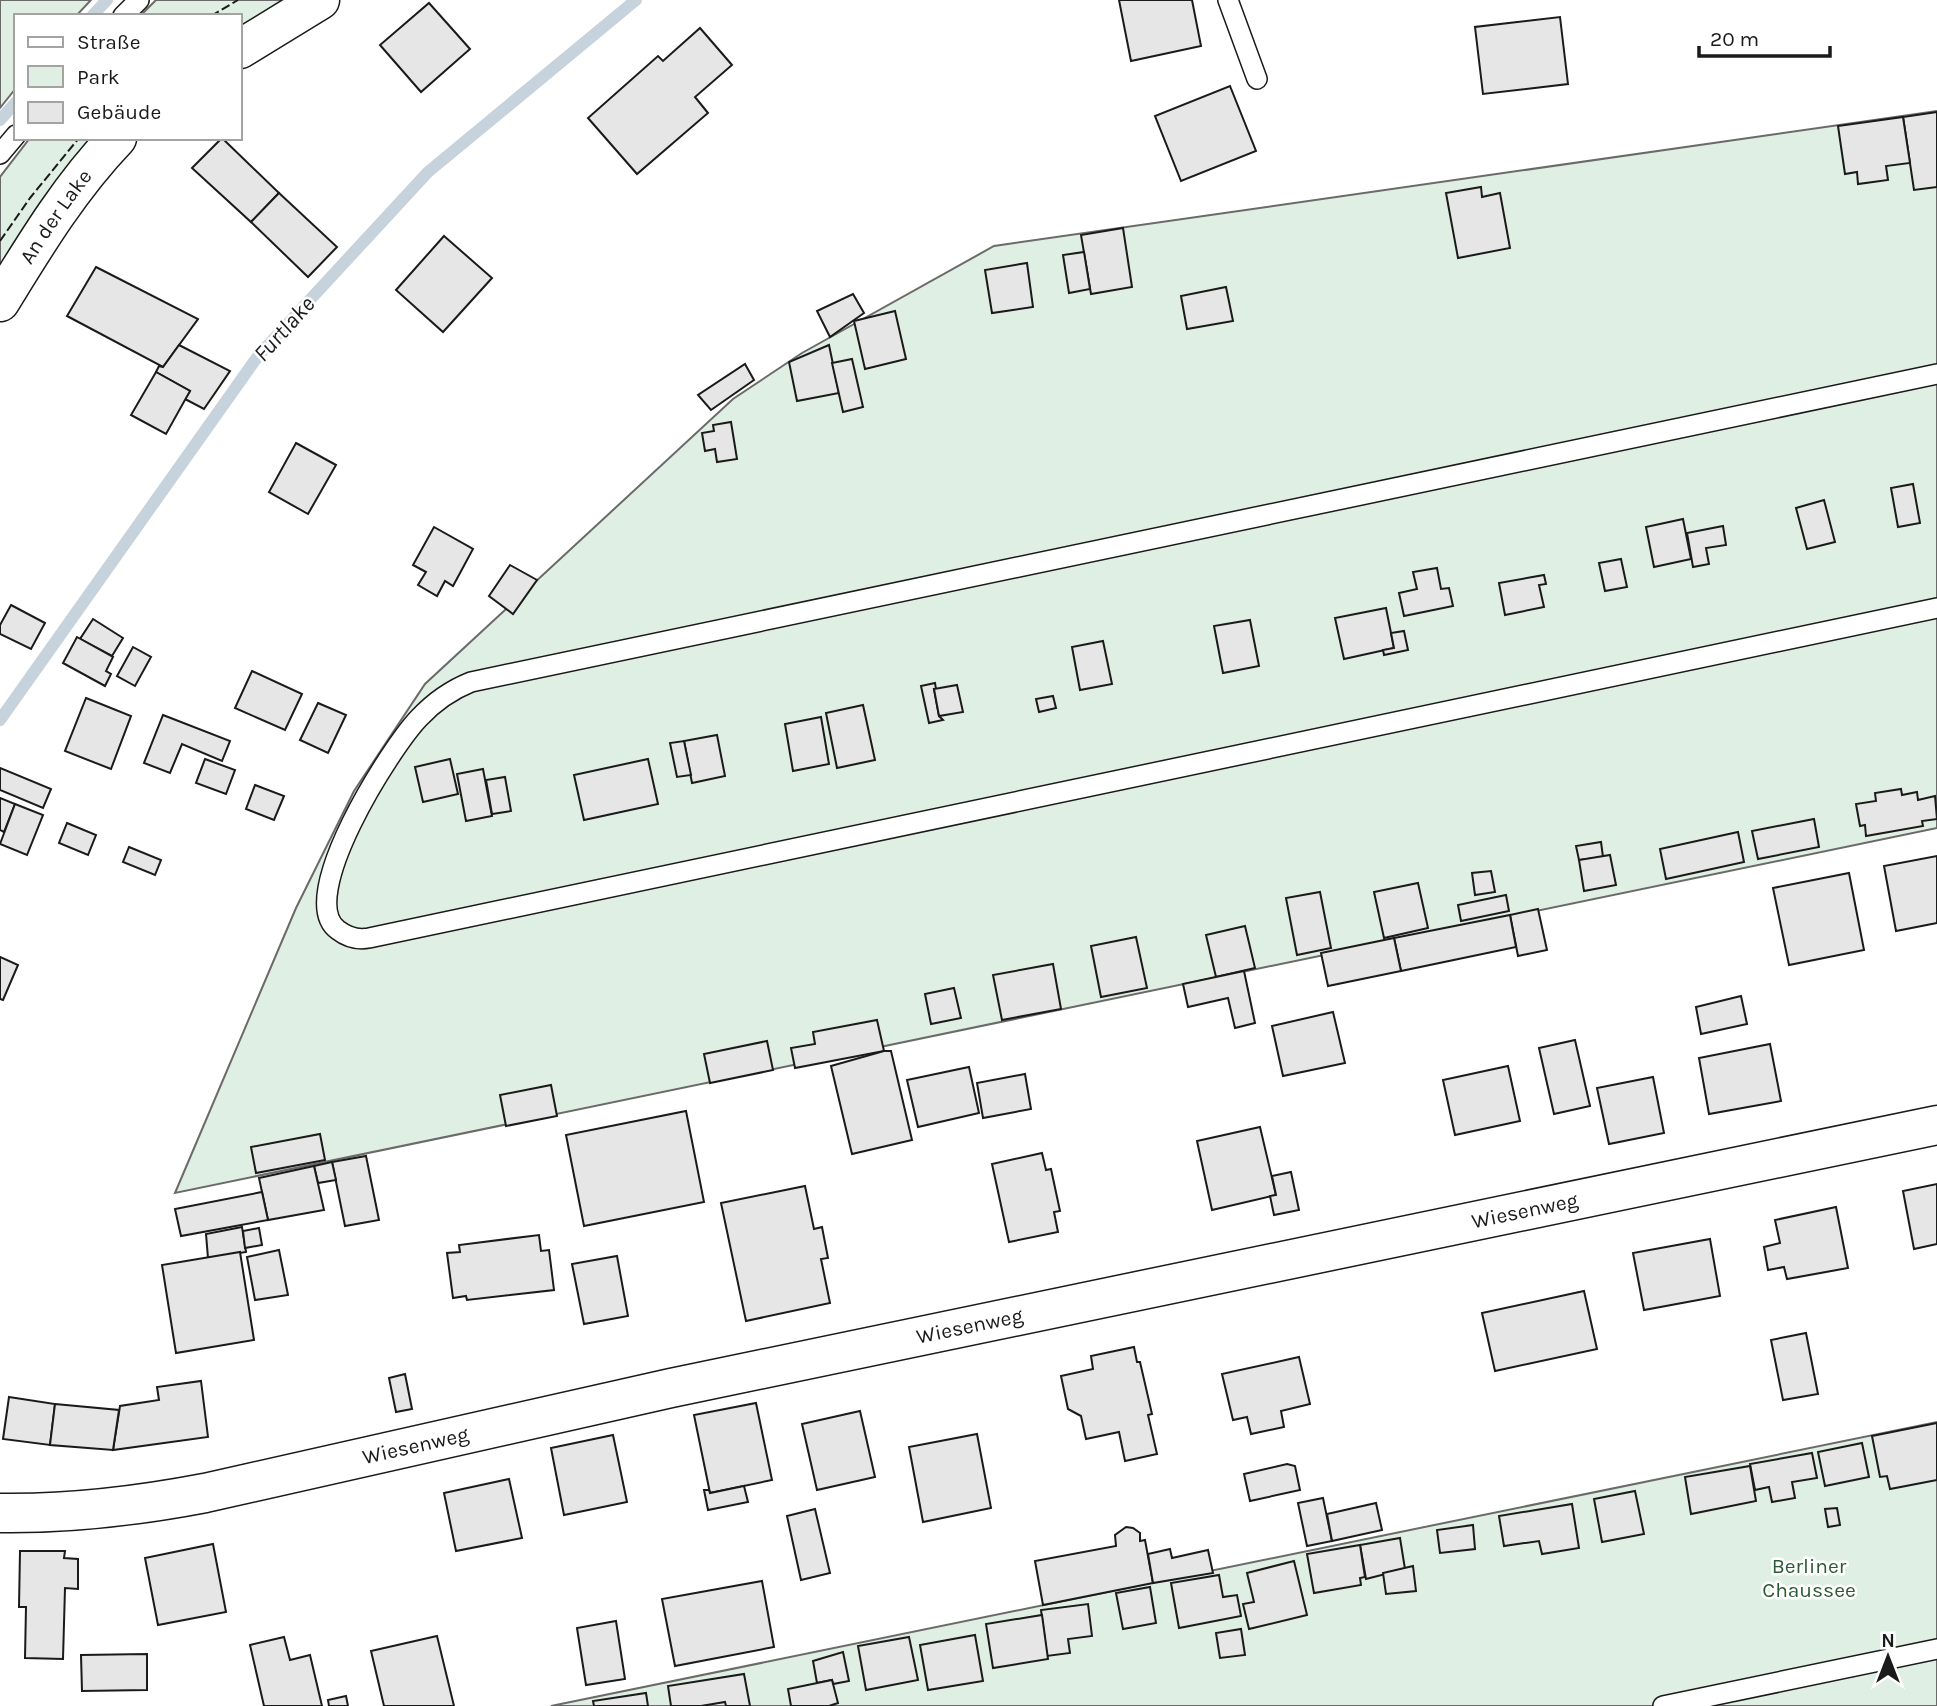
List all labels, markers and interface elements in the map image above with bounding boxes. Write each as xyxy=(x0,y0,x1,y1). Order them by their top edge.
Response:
legend xyxy=(14,14,242,140)
scale bar xyxy=(1699,14,1830,58)
text: 20 m xyxy=(1710,27,1759,51)
text: Straße xyxy=(77,30,140,54)
text: Park xyxy=(77,65,120,89)
text: Gebäude xyxy=(77,100,161,124)
street label: An der Lake xyxy=(15,164,97,268)
water label: Furtlake xyxy=(248,291,320,367)
street label: Wiesenweg xyxy=(1469,1188,1580,1233)
street label: Wiesenweg xyxy=(914,1303,1025,1349)
street label: Wiesenweg xyxy=(360,1422,471,1469)
park label: Berliner Chaussee xyxy=(1762,1554,1856,1602)
north arrow xyxy=(1853,1622,1923,1692)
text: N xyxy=(1881,1630,1895,1652)

